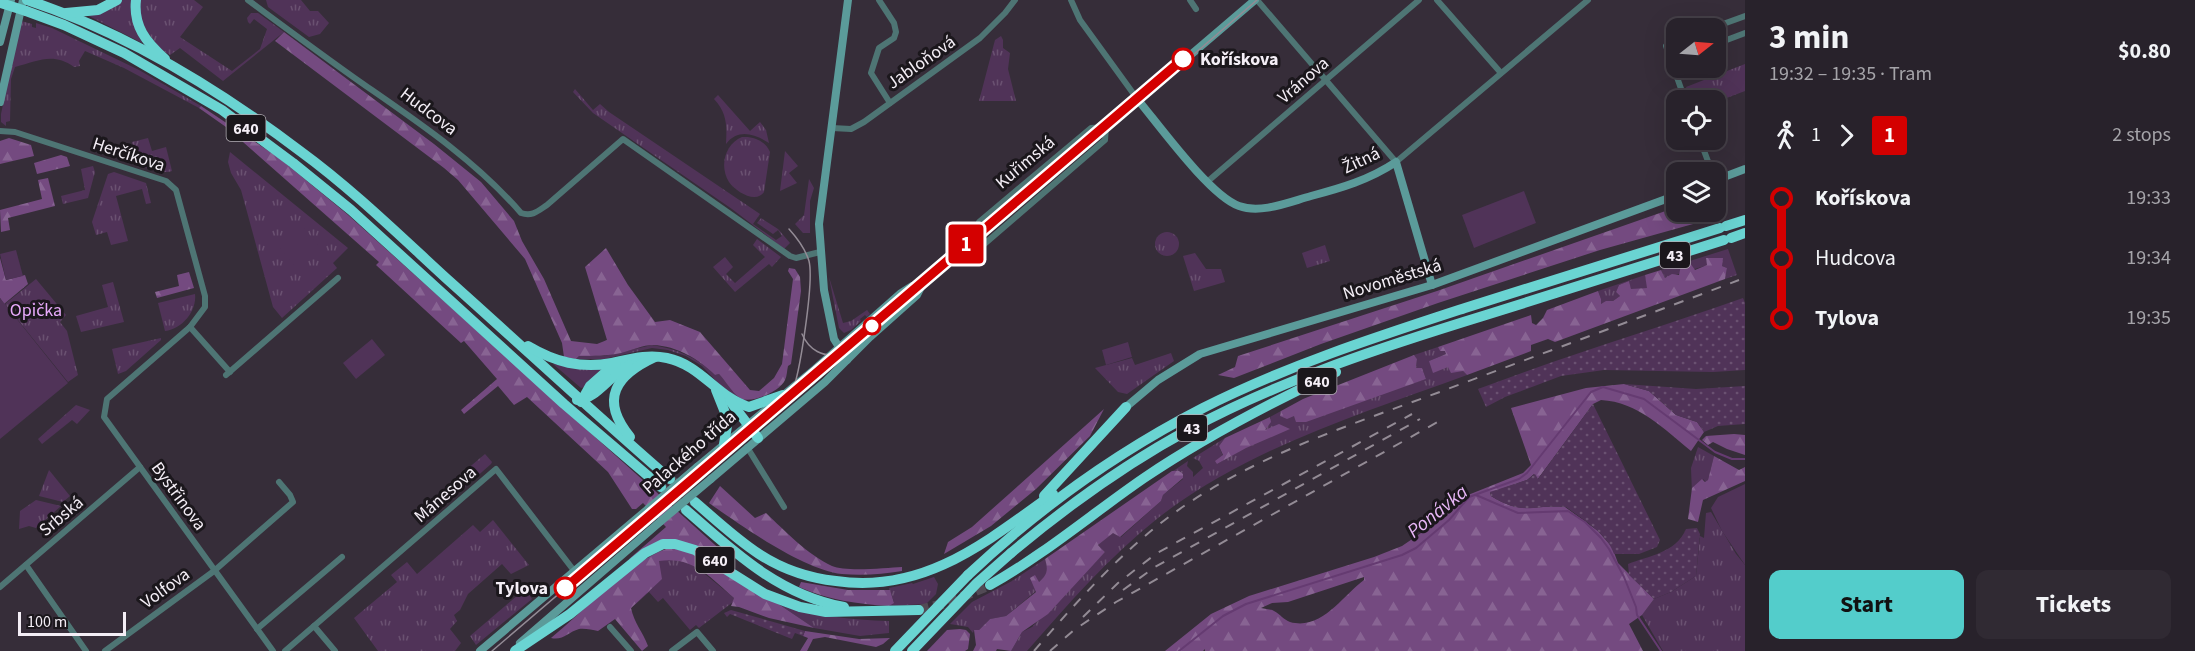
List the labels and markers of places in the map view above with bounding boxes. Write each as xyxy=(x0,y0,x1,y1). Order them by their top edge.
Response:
place label: Kořískova xyxy=(1200,47,1279,72)
marker: Kořískova xyxy=(1172,48,1194,70)
unlabelled marker xyxy=(863,317,881,335)
place label: Tylova xyxy=(496,576,548,601)
marker: Tylova xyxy=(554,577,576,599)

